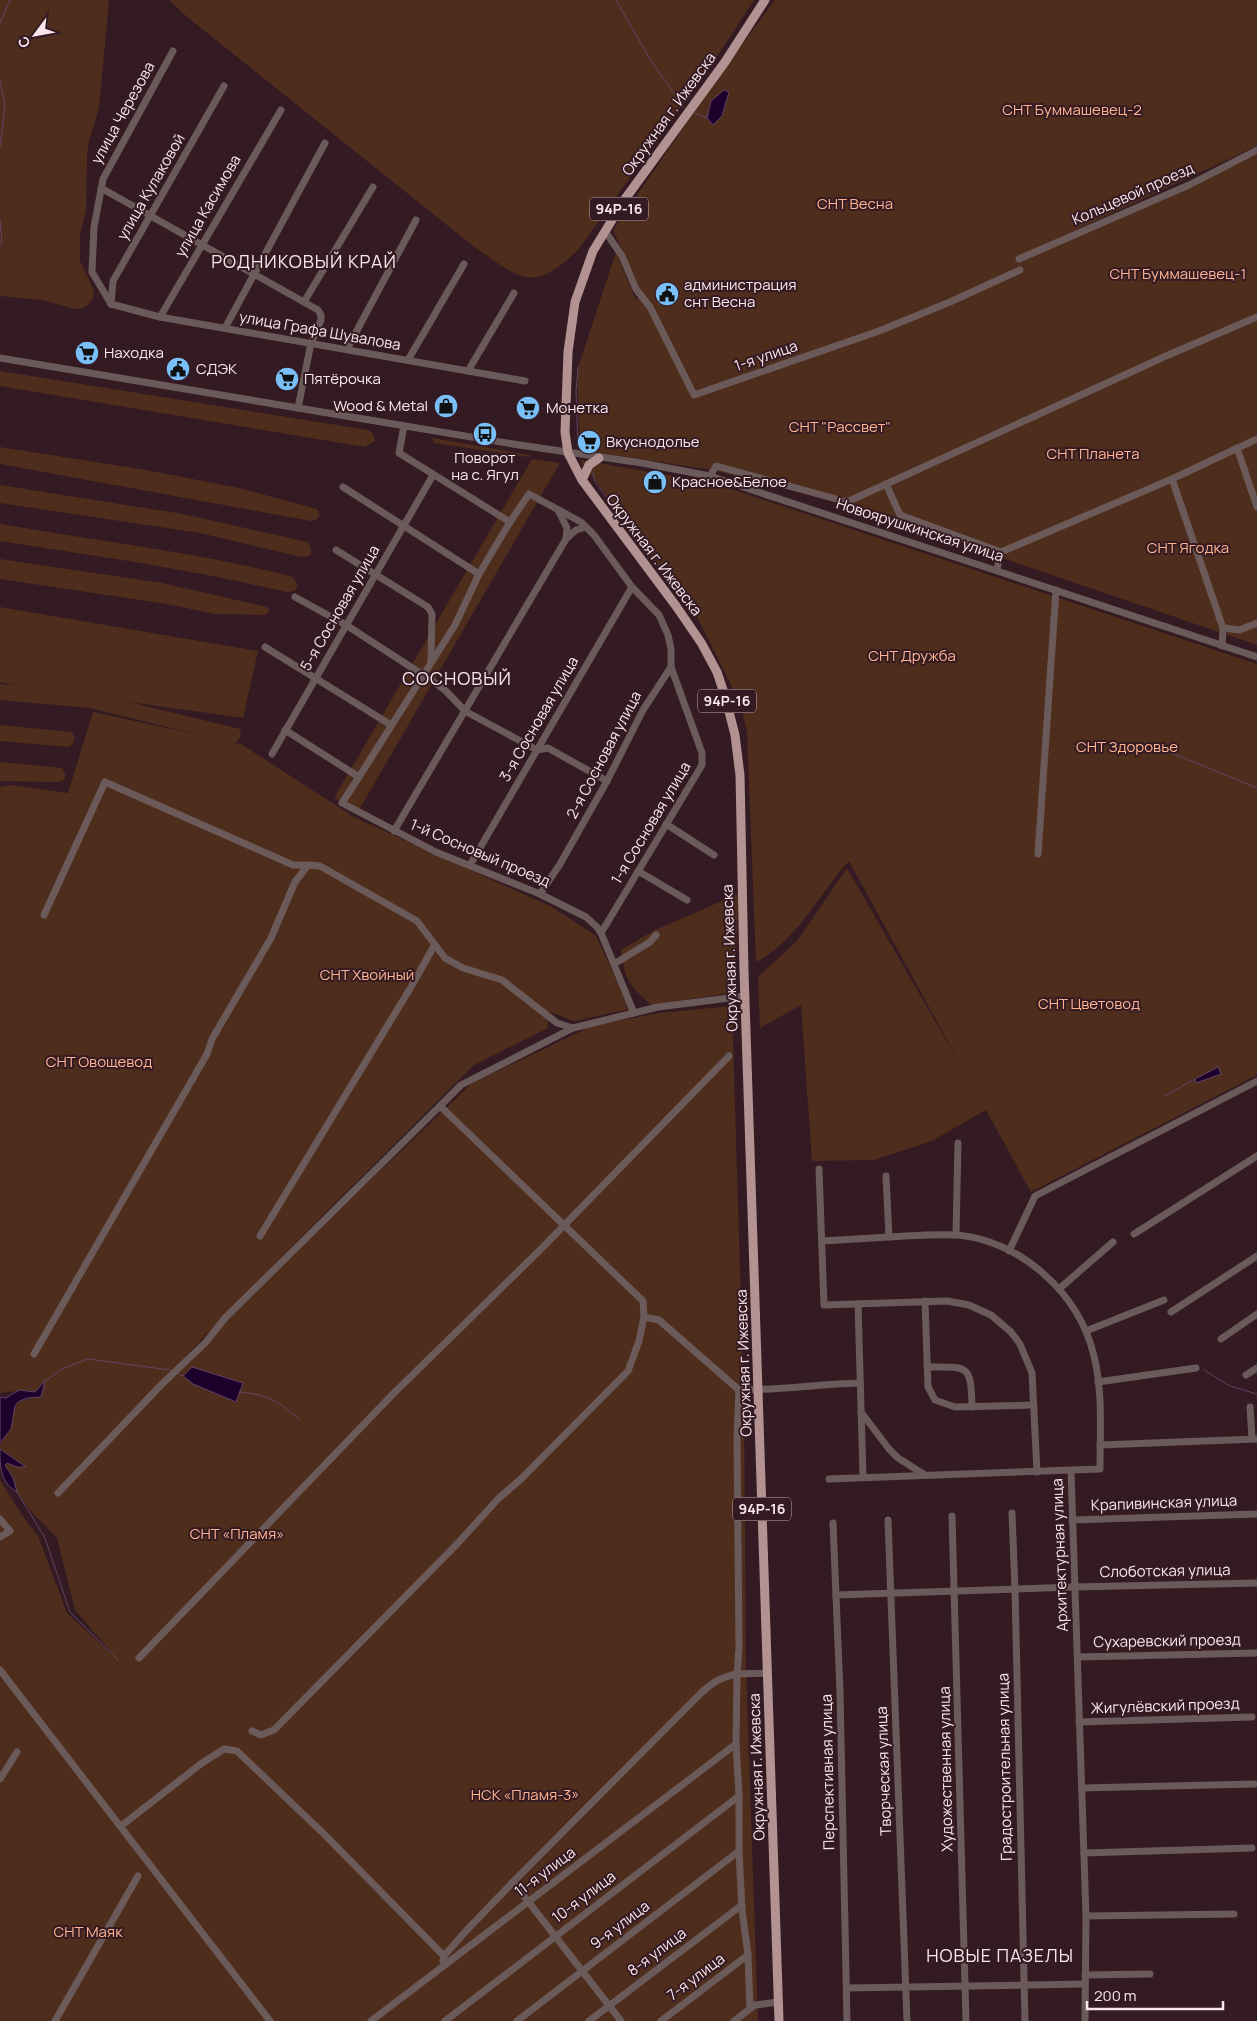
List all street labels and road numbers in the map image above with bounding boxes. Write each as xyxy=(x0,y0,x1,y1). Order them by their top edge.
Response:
street label: Окружная г. Ижевска xyxy=(617,48,720,180)
street label: улица Черезова xyxy=(86,58,159,168)
street label: улица Кулаковой xyxy=(112,130,190,244)
street label: улица Касимова xyxy=(170,151,245,261)
street label: Кольцевой проезд xyxy=(1069,157,1197,230)
road number: 94Р-16 xyxy=(590,198,648,220)
street label: улица Графа Шувалова xyxy=(238,306,403,355)
street label: 1-я улица xyxy=(731,335,800,376)
street label: Окружная г. Ижевска xyxy=(602,489,707,620)
street label: Новоярушкинская улица xyxy=(834,493,1007,567)
street label: 5-я Сосновая улица xyxy=(295,541,384,674)
street label: 3-я Сосновая улица xyxy=(494,652,583,785)
street label: 2-я Сосновая улица xyxy=(561,687,646,822)
road number: 94Р-16 xyxy=(698,689,756,712)
street label: 1-я Сосновая улица xyxy=(606,758,695,888)
street label: 1-й Сосновый проезд xyxy=(407,814,553,892)
street label: Окружная г. Ижевска xyxy=(716,884,743,1032)
street label: Окружная г. Ижевска xyxy=(730,1289,757,1437)
street label: Архитектурная улица xyxy=(1046,1478,1073,1632)
street label: Крапивинская улица xyxy=(1090,1489,1237,1516)
road number: 94Р-16 xyxy=(733,1498,791,1520)
street label: Слоботская улица xyxy=(1099,1559,1231,1582)
street label: Сухаревский проезд xyxy=(1093,1629,1241,1652)
street label: Градостроительная улица xyxy=(992,1673,1017,1861)
street label: Художественная улица xyxy=(934,1686,957,1852)
street label: Жигулёвский проезд xyxy=(1090,1692,1240,1719)
street label: Окружная г. Ижевска xyxy=(743,1693,770,1841)
street label: Перспективная улица xyxy=(816,1694,839,1850)
street label: Творческая улица xyxy=(871,1706,896,1836)
street label: 11-я улица xyxy=(510,1842,580,1902)
street label: 10-я улица xyxy=(547,1866,620,1928)
street label: 9-я улица xyxy=(586,1895,654,1954)
street label: 8-я улица xyxy=(623,1923,690,1981)
street label: 7-я улица xyxy=(663,1948,729,2005)

